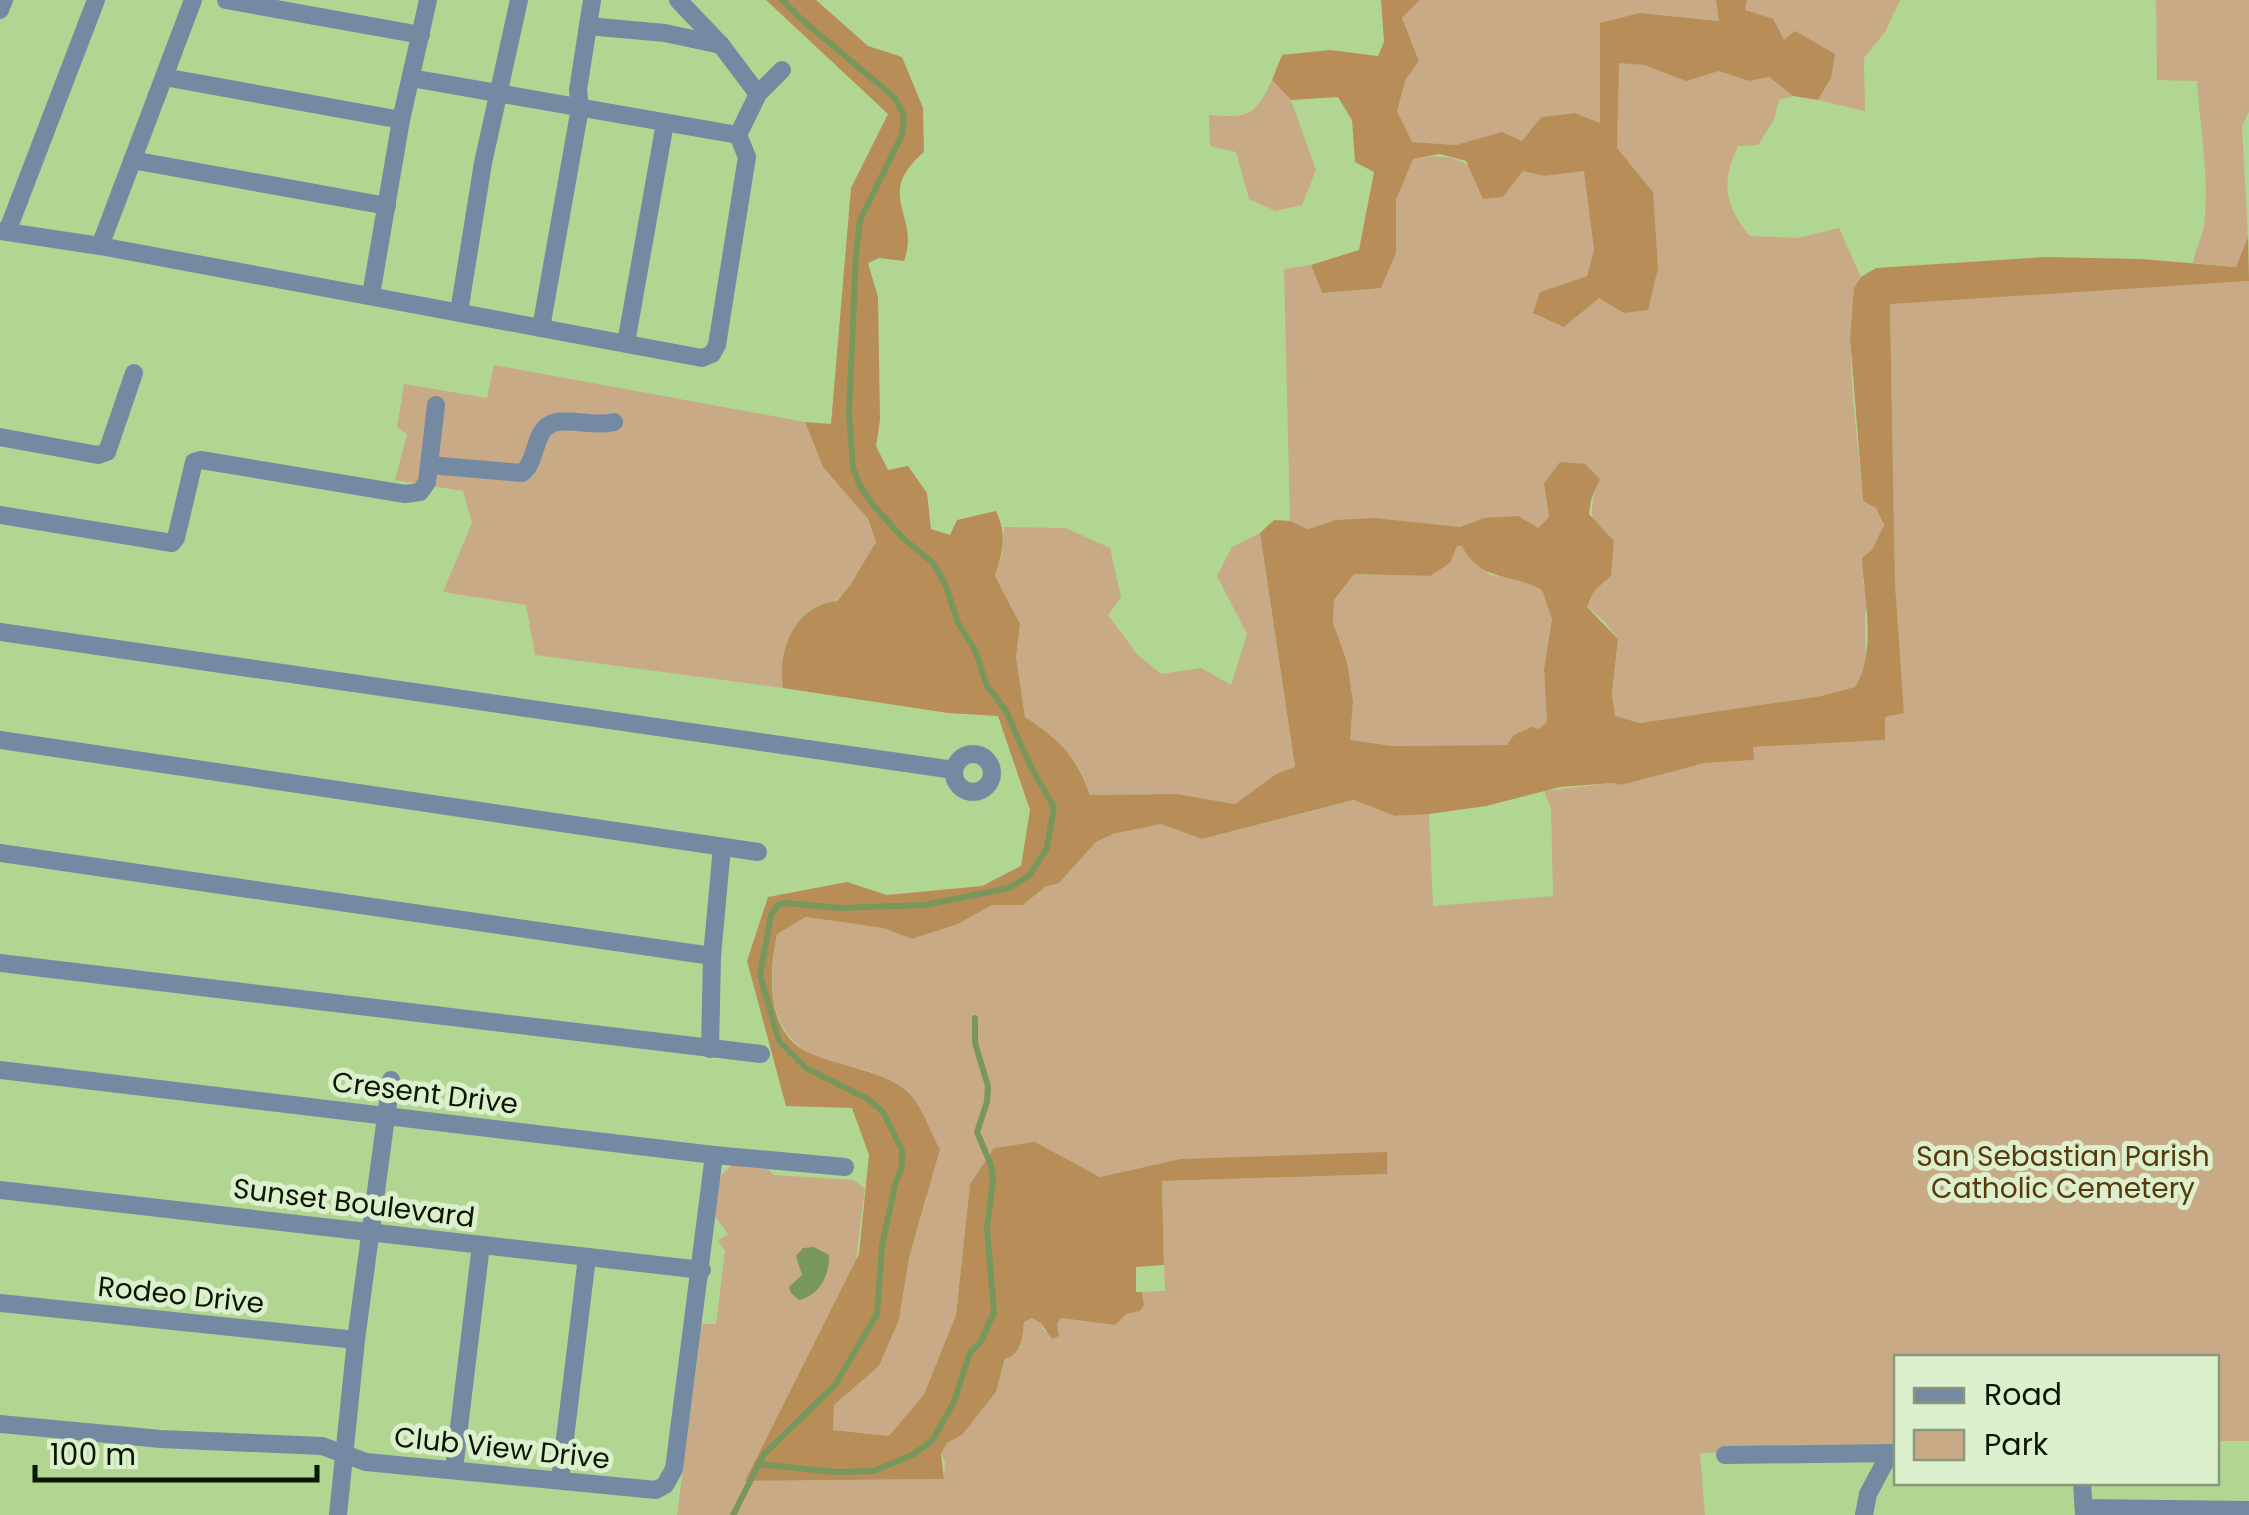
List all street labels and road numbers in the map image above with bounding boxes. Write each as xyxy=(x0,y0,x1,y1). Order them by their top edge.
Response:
street label: Cresent Drive xyxy=(330,1062,520,1124)
street label: Sunset Boulevard xyxy=(231,1169,477,1237)
street label: Rodeo Drive xyxy=(96,1267,266,1323)
street label: Club View Drive xyxy=(392,1417,612,1479)

